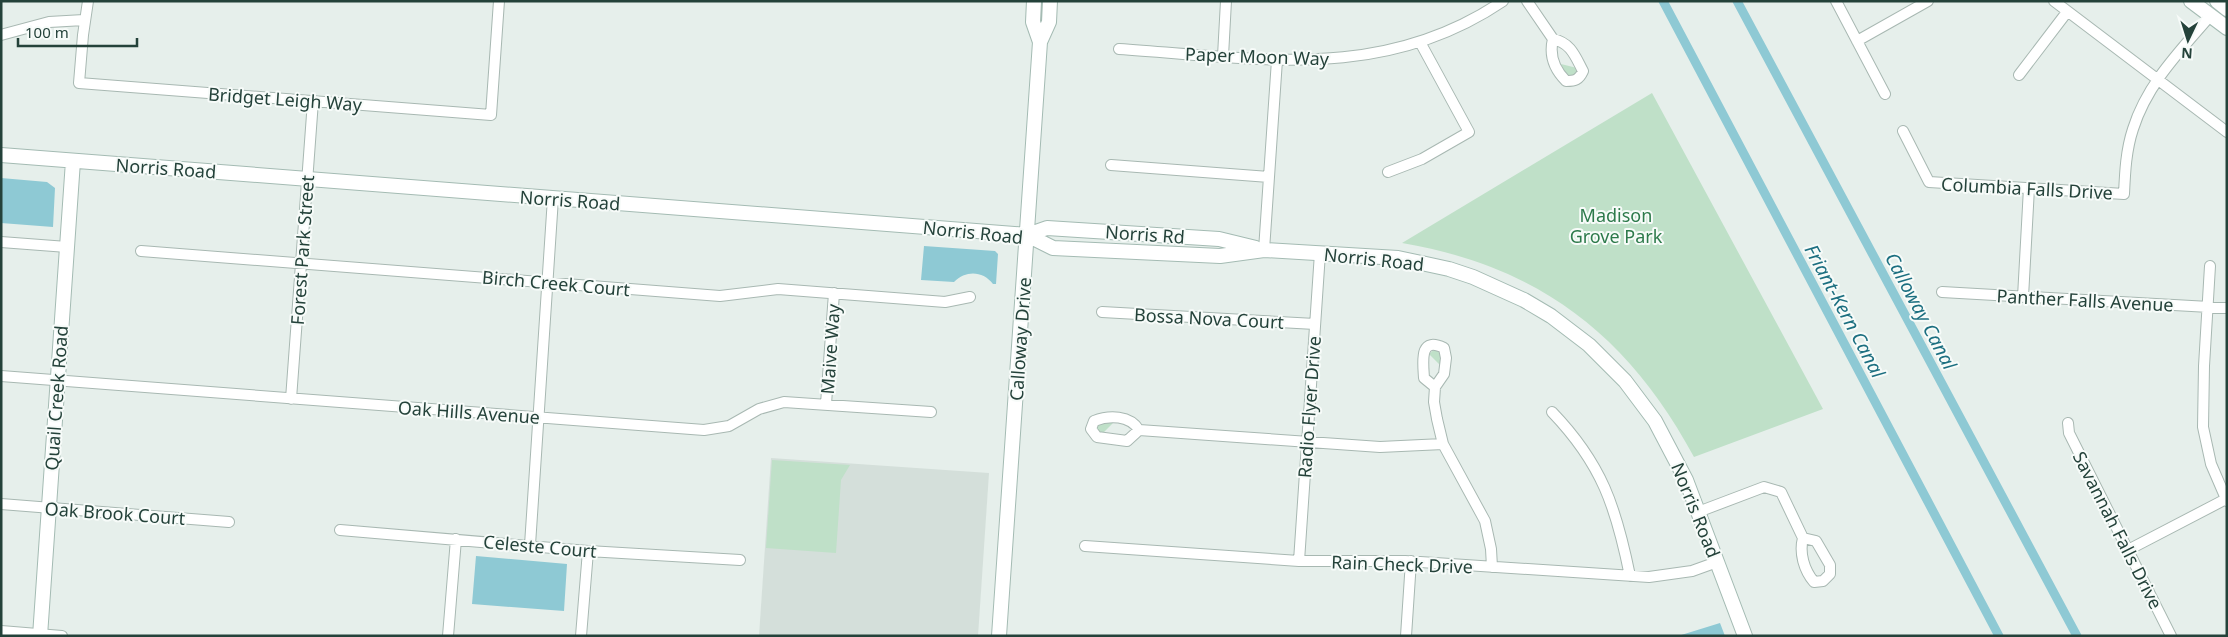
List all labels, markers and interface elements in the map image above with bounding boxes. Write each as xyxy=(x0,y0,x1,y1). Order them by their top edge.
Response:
scale bar xyxy=(18,15,136,47)
north arrow xyxy=(2163,15,2213,65)
text: 100 m xyxy=(25,22,69,42)
street label: Paper Moon Way xyxy=(1185,41,1330,71)
text: N xyxy=(2181,44,2193,63)
street label: Bridget Leigh Way xyxy=(207,82,363,116)
street label: Norris Road xyxy=(115,153,217,183)
street label: Columbia Falls Drive xyxy=(1941,172,2113,204)
street label: Forest Park Street xyxy=(285,174,319,326)
street label: Norris Road xyxy=(519,185,621,215)
park label: Madison Grove Park xyxy=(1570,203,1663,248)
street label: Norris Road xyxy=(922,215,1024,249)
street label: Norris Rd xyxy=(1104,219,1186,249)
water label: Friant-Kern Canal xyxy=(1799,240,1892,383)
street label: Norris Road xyxy=(1323,242,1425,276)
water label: Calloway Canal xyxy=(1879,248,1963,375)
street label: Birch Creek Court xyxy=(481,265,631,301)
street label: Calloway Drive xyxy=(1004,276,1036,402)
street label: Panther Falls Avenue xyxy=(1996,283,2174,317)
street label: Maive Way xyxy=(815,302,845,395)
street label: Bossa Nova Court xyxy=(1133,302,1285,334)
street label: Quail Creek Road xyxy=(39,325,73,471)
street label: Radio Flyer Drive xyxy=(1292,335,1326,479)
street label: Oak Hills Avenue xyxy=(397,395,541,429)
street label: Savannah Falls Drive xyxy=(2068,447,2168,613)
street label: Norris Road xyxy=(1666,459,1726,561)
street label: Oak Brook Court xyxy=(44,496,186,530)
street label: Celeste Court xyxy=(482,529,598,563)
street label: Rain Check Drive xyxy=(1331,550,1473,578)

